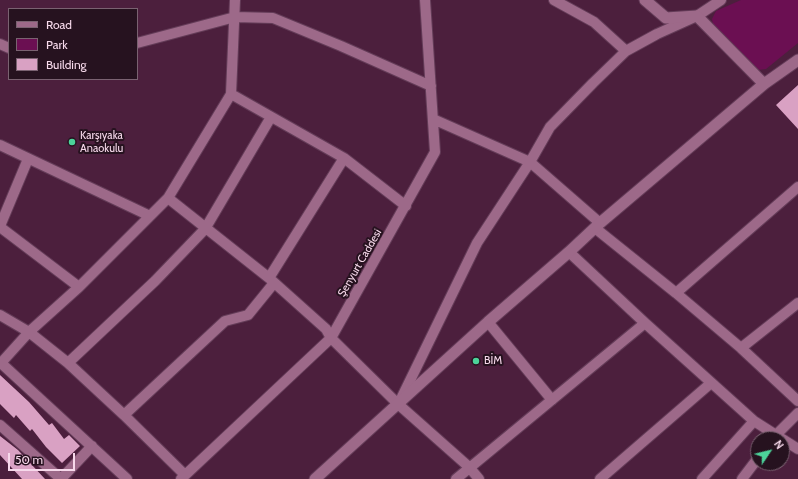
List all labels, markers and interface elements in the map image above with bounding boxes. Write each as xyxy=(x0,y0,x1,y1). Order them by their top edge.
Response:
legend xyxy=(8,8,138,80)
text: Road xyxy=(46,17,72,32)
text: Park xyxy=(46,37,68,52)
text: Building xyxy=(46,57,87,72)
place label: Karşıyaka Anaokulu xyxy=(80,129,123,155)
marker: Karşıyaka Anaokulu xyxy=(67,137,77,147)
street label: Şenyurt Caddesi xyxy=(335,227,385,299)
place label: BİM xyxy=(484,354,502,368)
marker: BİM xyxy=(471,356,481,366)
north arrow xyxy=(750,431,790,471)
text: N xyxy=(771,437,787,452)
scale bar xyxy=(10,445,77,471)
text: 50 m xyxy=(15,452,43,467)

